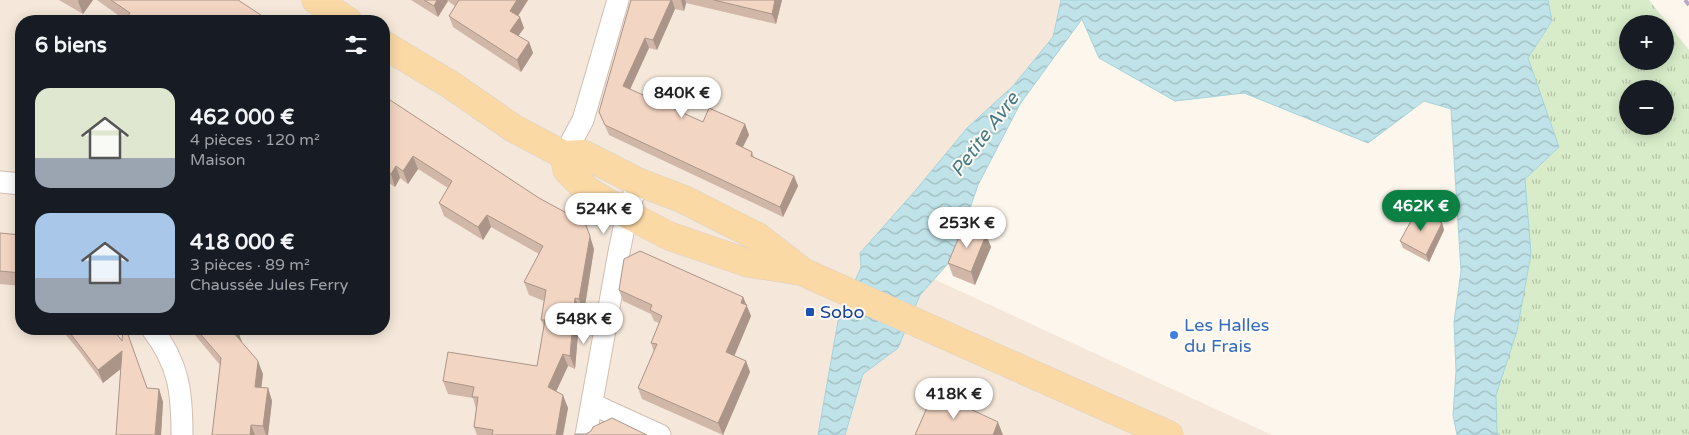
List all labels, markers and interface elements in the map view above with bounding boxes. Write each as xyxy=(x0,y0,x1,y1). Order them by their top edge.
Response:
map controls xyxy=(1619,15,1674,135)
button: + xyxy=(1619,15,1674,70)
icon: filters xyxy=(342,31,370,59)
text: 6 biens xyxy=(35,33,107,58)
pin: 840K € xyxy=(641,76,723,119)
button: − xyxy=(1619,80,1674,135)
text: 840K € xyxy=(654,83,710,103)
water label: Petite Avre xyxy=(946,87,1024,181)
text: 462 000 € xyxy=(190,105,294,130)
icon: home xyxy=(75,108,135,168)
text: 4 pièces · 120 m² xyxy=(190,130,320,150)
text: Maison xyxy=(190,150,246,170)
pin: 462K € xyxy=(1380,190,1462,232)
pin: 524K € xyxy=(563,192,645,235)
text: 462K € xyxy=(1393,196,1449,216)
text: 524K € xyxy=(576,199,632,219)
pin: 253K € xyxy=(926,206,1008,249)
text: 253K € xyxy=(939,213,995,233)
text: 418 000 € xyxy=(190,230,294,255)
icon: home xyxy=(75,233,135,293)
text: 3 pièces · 89 m² xyxy=(190,255,310,275)
text: Chaussée Jules Ferry xyxy=(190,275,348,295)
place label: Sobo xyxy=(820,301,864,323)
pin: 548K € xyxy=(543,302,625,345)
marker: Sobo xyxy=(804,306,816,318)
text: 548K € xyxy=(556,309,612,329)
place label: Les Halles du Frais xyxy=(1184,314,1269,357)
marker: Les Halles du Frais xyxy=(1168,329,1180,341)
pin: 418K € xyxy=(913,378,995,420)
text: 418K € xyxy=(926,384,982,404)

